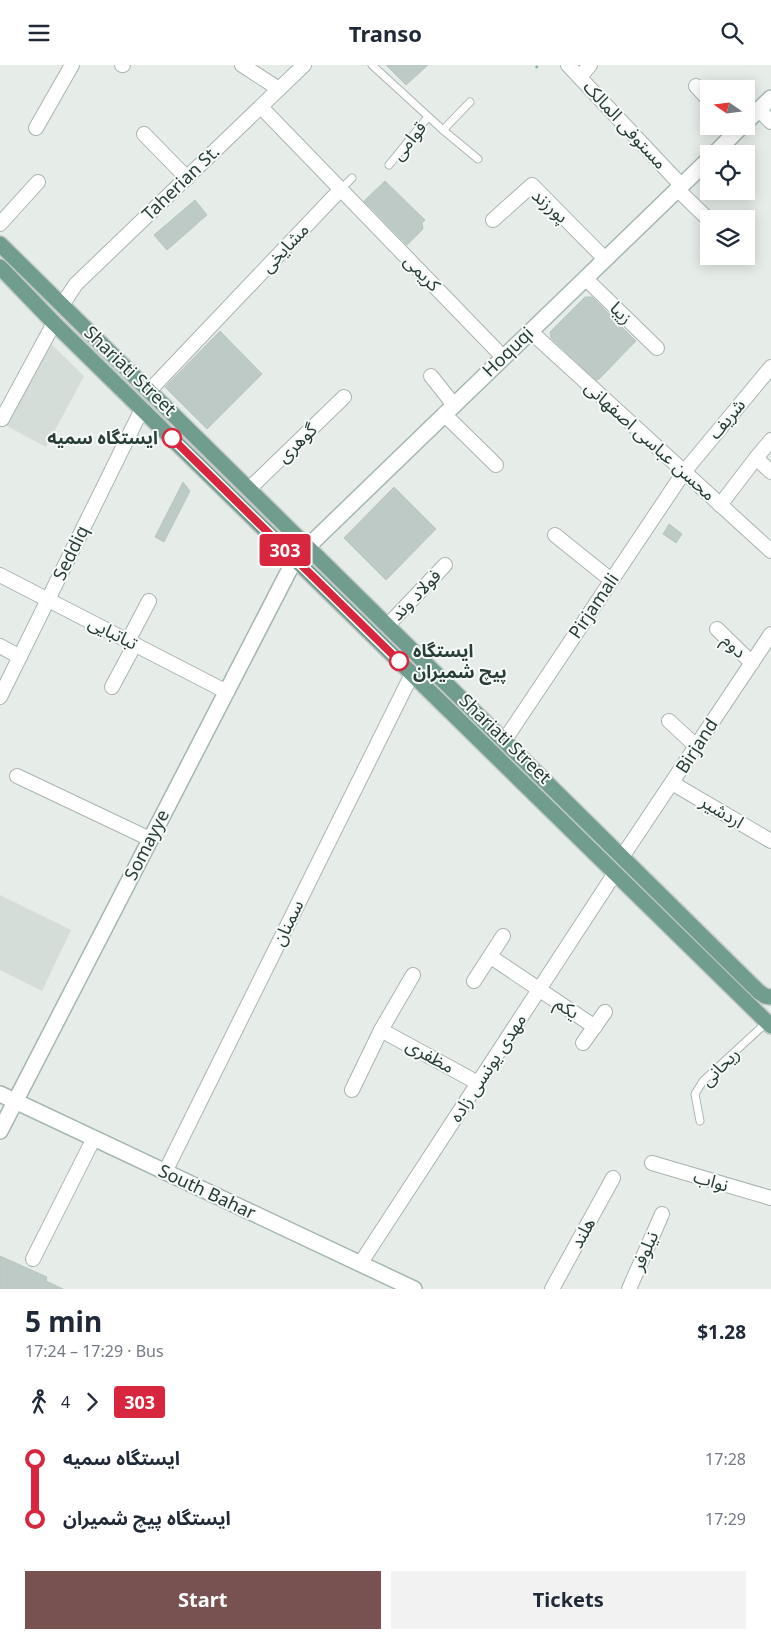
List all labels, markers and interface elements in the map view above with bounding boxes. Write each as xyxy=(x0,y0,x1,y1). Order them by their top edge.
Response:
text: Transo xyxy=(349,18,422,48)
icon: menu xyxy=(25,19,53,47)
icon: search xyxy=(718,19,746,47)
street label: مستوفی المالک xyxy=(578,75,673,174)
north arrow xyxy=(700,80,755,135)
map controls xyxy=(700,80,755,265)
street label: قوامی xyxy=(385,116,431,165)
street label: Taherian St. xyxy=(136,139,224,225)
button: locate xyxy=(700,145,755,200)
street label: پورزند xyxy=(527,183,574,228)
button: layers xyxy=(700,210,755,265)
street label: مشایخی xyxy=(255,217,314,277)
street label: کریمی xyxy=(399,248,447,297)
street label: زیبا xyxy=(605,296,638,329)
street label: Shariati Street xyxy=(79,320,182,421)
street label: Hoquqi xyxy=(477,321,538,381)
street label: محسن عباسی اصفهانی xyxy=(580,375,721,506)
street label: شریف xyxy=(702,393,750,444)
street label: گوهری xyxy=(271,417,322,467)
place label: ایستگاه سمیه xyxy=(47,425,158,449)
marker: ایستگاه سمیه xyxy=(162,428,182,448)
street label: Seddiq xyxy=(47,521,94,584)
line badge: 303 xyxy=(256,534,314,566)
text: 303 xyxy=(270,538,300,562)
street label: فولاد وند xyxy=(385,563,446,625)
street label: Pirjamali xyxy=(563,568,624,643)
street label: تباتبایی xyxy=(85,610,142,655)
street label: دوم xyxy=(715,628,752,665)
place label: ایستگاه پیچ شمیران xyxy=(413,638,507,685)
marker: ایستگاه پیچ شمیران xyxy=(389,651,409,671)
street label: Shariati Street xyxy=(454,688,557,789)
street label: Birjand xyxy=(670,713,723,777)
street label: اردشیر xyxy=(695,788,749,834)
street label: Somayye xyxy=(118,805,174,884)
street label: سمنان xyxy=(266,896,308,950)
street label: یکم xyxy=(550,990,584,1026)
street label: مهدی یونسی زاده xyxy=(443,1009,531,1126)
street label: مظفری xyxy=(402,1032,459,1078)
street label: ریحانی xyxy=(694,1041,744,1091)
street label: South Bahar xyxy=(155,1158,260,1224)
street label: نواب xyxy=(691,1163,732,1197)
street label: هلند xyxy=(564,1213,600,1252)
street label: نیلوفر xyxy=(624,1227,663,1275)
text: 5 min xyxy=(25,1302,102,1340)
text: $1.28 xyxy=(697,1319,746,1345)
text: 17:24 – 17:29 · Bus xyxy=(25,1340,164,1362)
icon: walk xyxy=(25,1388,53,1416)
icon: forward xyxy=(78,1388,106,1416)
text: 303 xyxy=(124,1390,155,1414)
text: 4 xyxy=(61,1391,70,1413)
text: ایستگاه سمیه xyxy=(63,1445,180,1471)
text: 17:28 xyxy=(705,1448,746,1470)
text: ایستگاه پیچ شمیران xyxy=(63,1505,231,1531)
text: 17:29 xyxy=(705,1508,746,1530)
button: Start xyxy=(25,1571,381,1629)
button: Tickets xyxy=(391,1571,746,1629)

